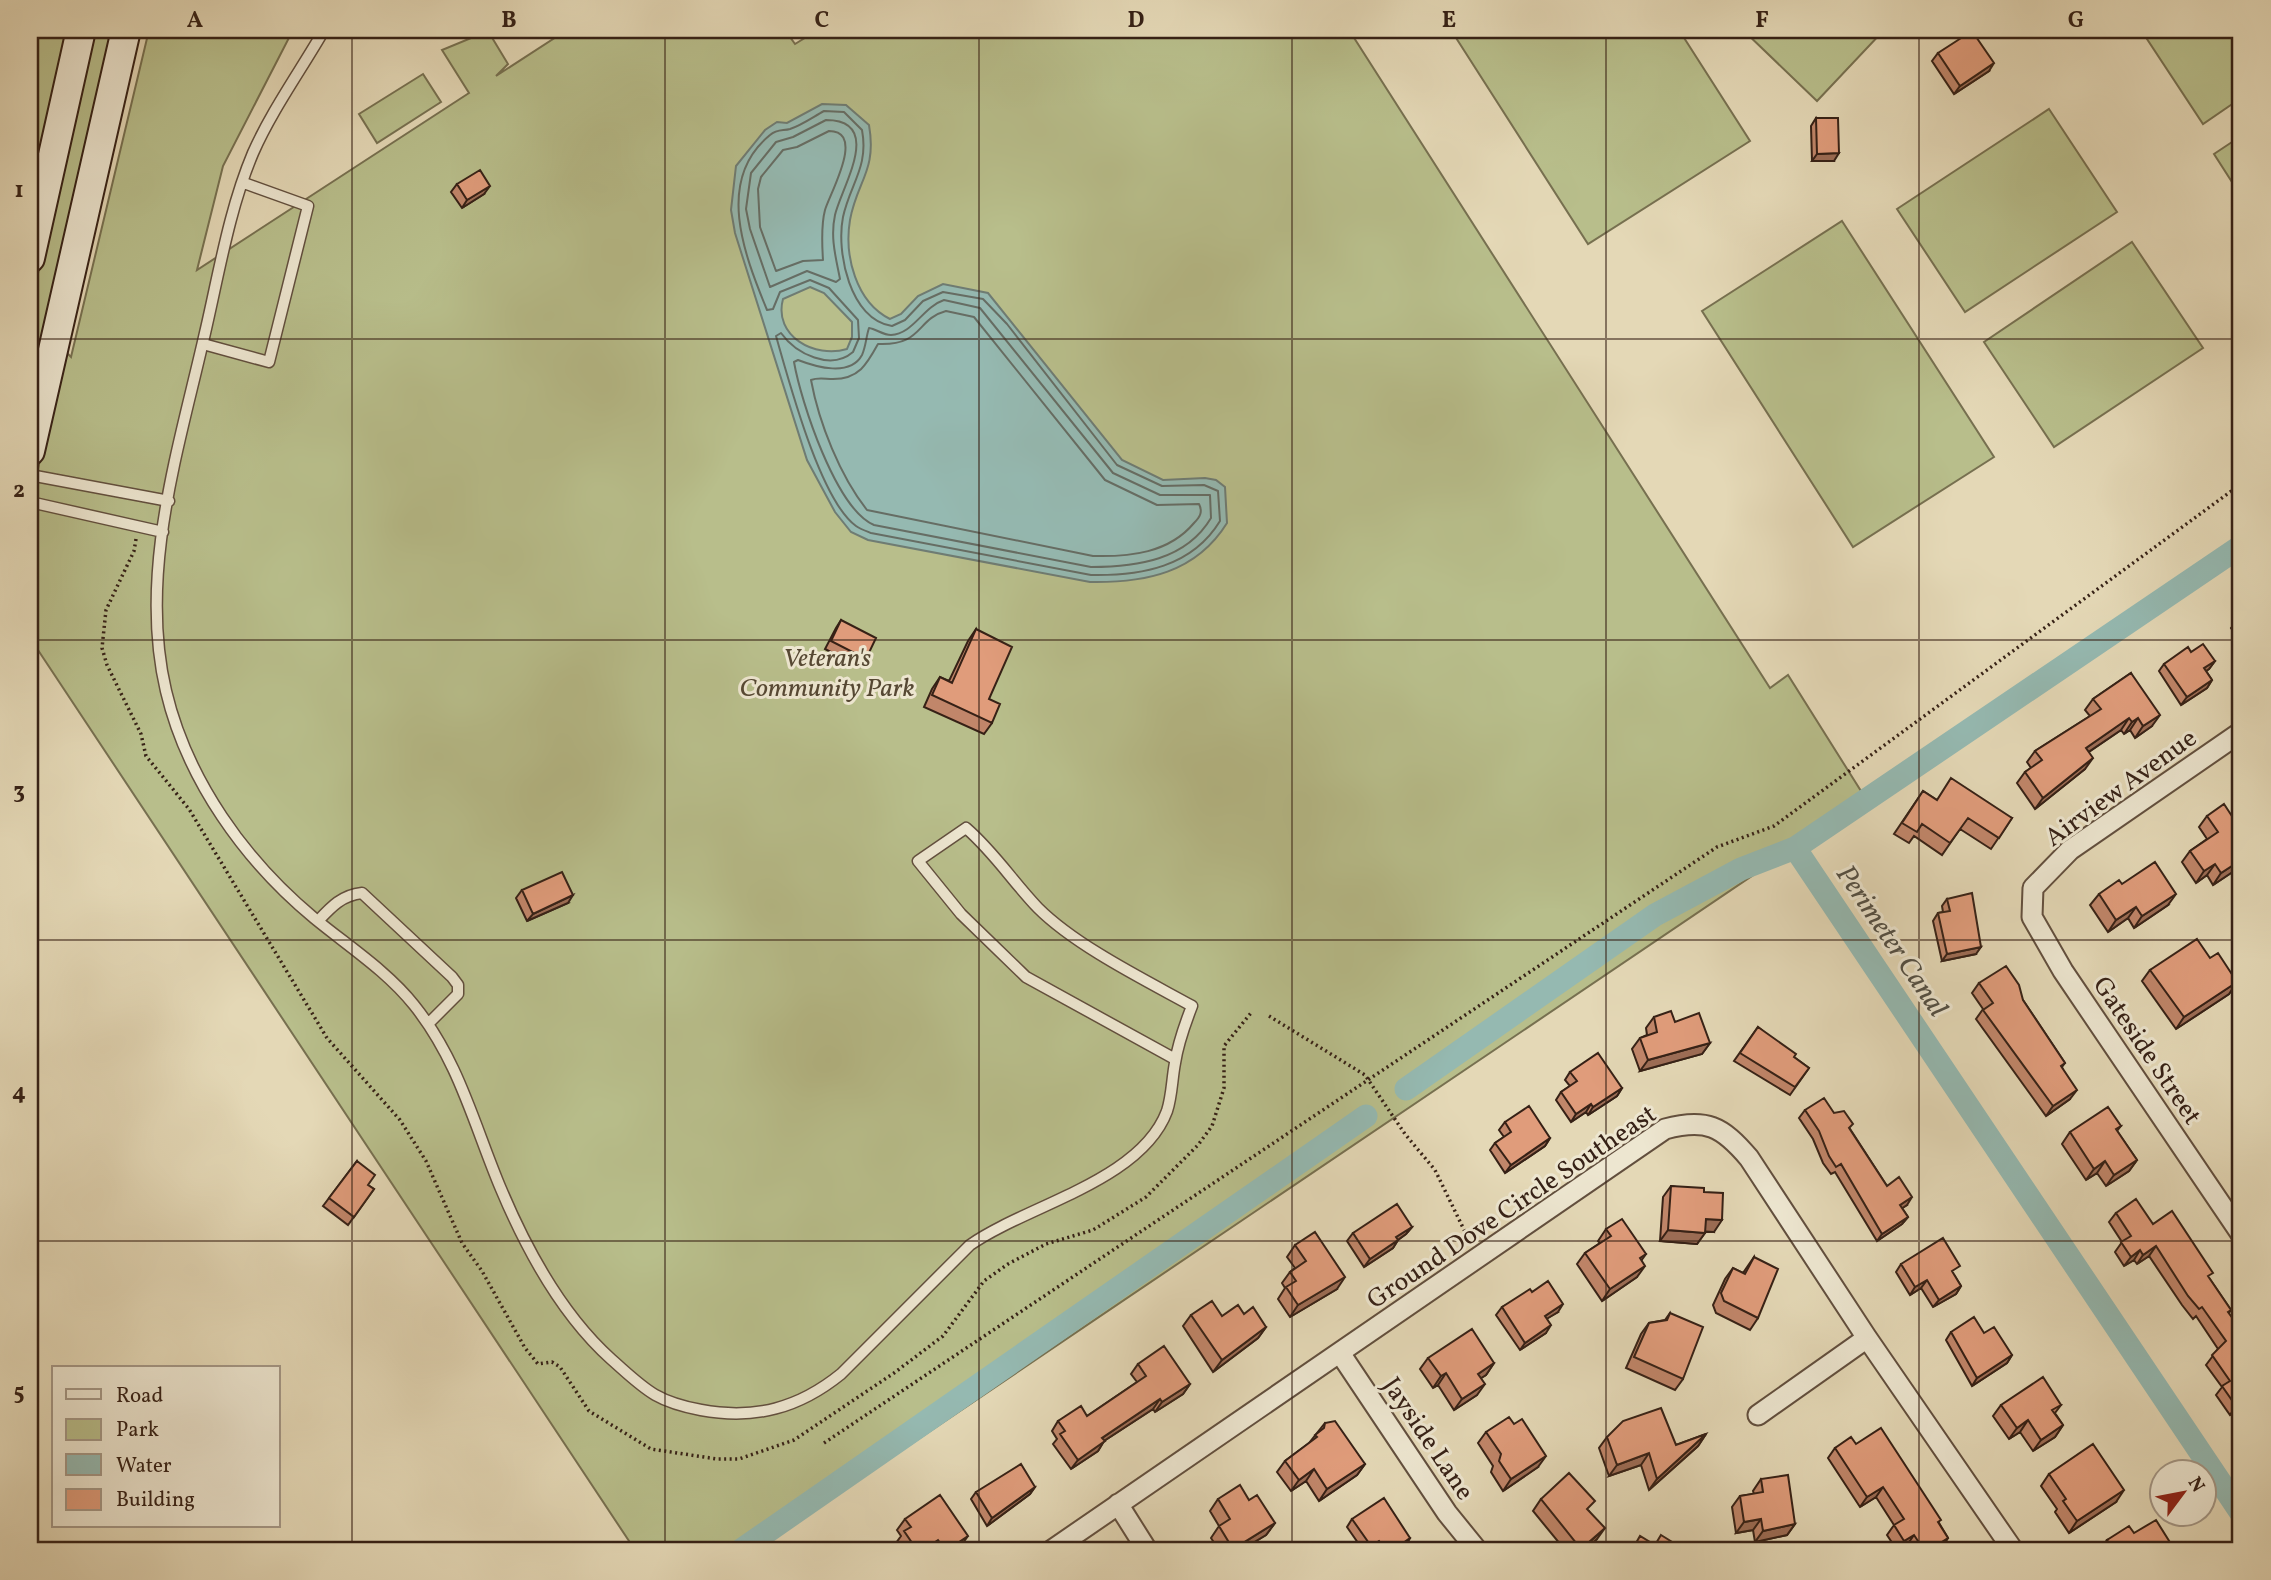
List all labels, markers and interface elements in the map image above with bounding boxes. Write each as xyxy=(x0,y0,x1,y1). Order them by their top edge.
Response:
text: A xyxy=(187,5,203,37)
text: B xyxy=(501,5,517,37)
text: C xyxy=(815,5,829,37)
text: D xyxy=(1128,5,1145,37)
text: E xyxy=(1442,5,1456,37)
text: F xyxy=(1755,5,1769,37)
text: G xyxy=(2068,5,2084,37)
text: 1 xyxy=(14,175,24,207)
text: 2 xyxy=(13,475,25,507)
park label: Veteran's Community Park xyxy=(739,641,915,707)
street label: Airview Avenue xyxy=(2038,721,2205,856)
text: 3 xyxy=(13,776,25,808)
water label: Perimeter Canal xyxy=(1826,858,1956,1025)
street label: Gateside Street xyxy=(2083,970,2209,1133)
text: 4 xyxy=(12,1077,26,1109)
street label: Ground Dove Circle Southeast xyxy=(1360,1097,1664,1318)
legend xyxy=(52,1366,280,1528)
street label: Jayside Lane xyxy=(1373,1370,1482,1508)
text: 5 xyxy=(13,1377,25,1409)
text: Road xyxy=(116,1382,163,1411)
text: Park xyxy=(116,1416,159,1445)
text: Water xyxy=(116,1452,172,1481)
north arrow xyxy=(2148,1458,2218,1528)
text: N xyxy=(2181,1472,2211,1498)
text: Building xyxy=(116,1486,195,1515)

